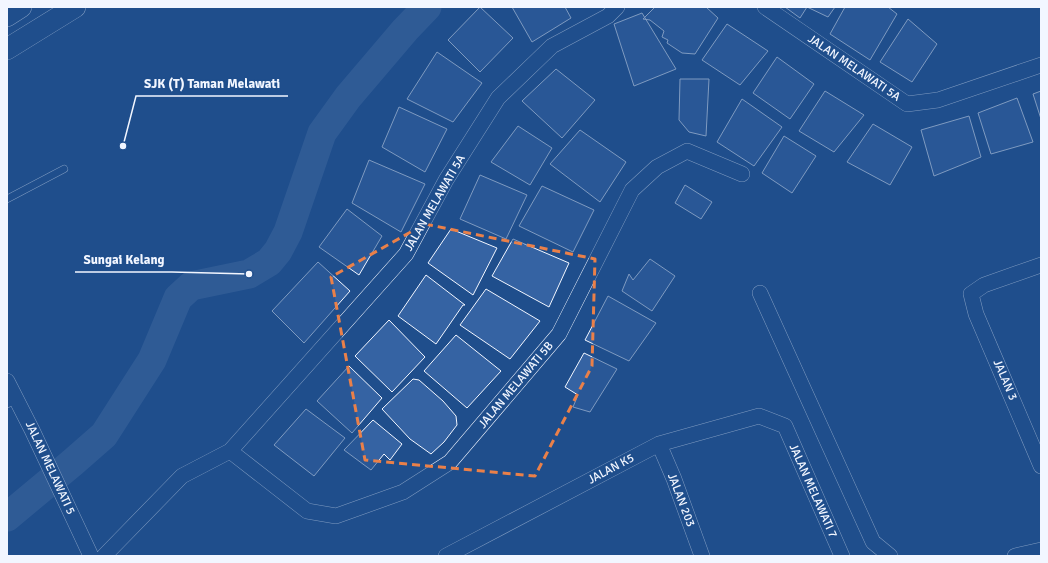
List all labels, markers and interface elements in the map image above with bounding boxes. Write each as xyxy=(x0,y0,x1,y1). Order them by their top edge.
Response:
street label: JALAN MELAWATI 5A xyxy=(805,31,904,105)
callout: SJK (T) Taman Melawati xyxy=(136,71,288,96)
text: SJK (T) Taman Melawati xyxy=(144,76,280,92)
street label: JALAN MELAWATI 5A xyxy=(401,152,469,254)
callout: Sungai Kelang xyxy=(75,247,172,272)
text: Sungai Kelang xyxy=(83,252,165,268)
street label: JALAN MELAWATI 5B xyxy=(475,339,557,431)
street label: JALAN 3 xyxy=(990,357,1020,403)
street label: JALAN MELAWATI 5 xyxy=(22,419,78,517)
street label: JALAN MELAWATI 7 xyxy=(786,442,840,540)
street label: JALAN K5 xyxy=(585,451,637,487)
street label: JALAN 203 xyxy=(664,471,698,529)

